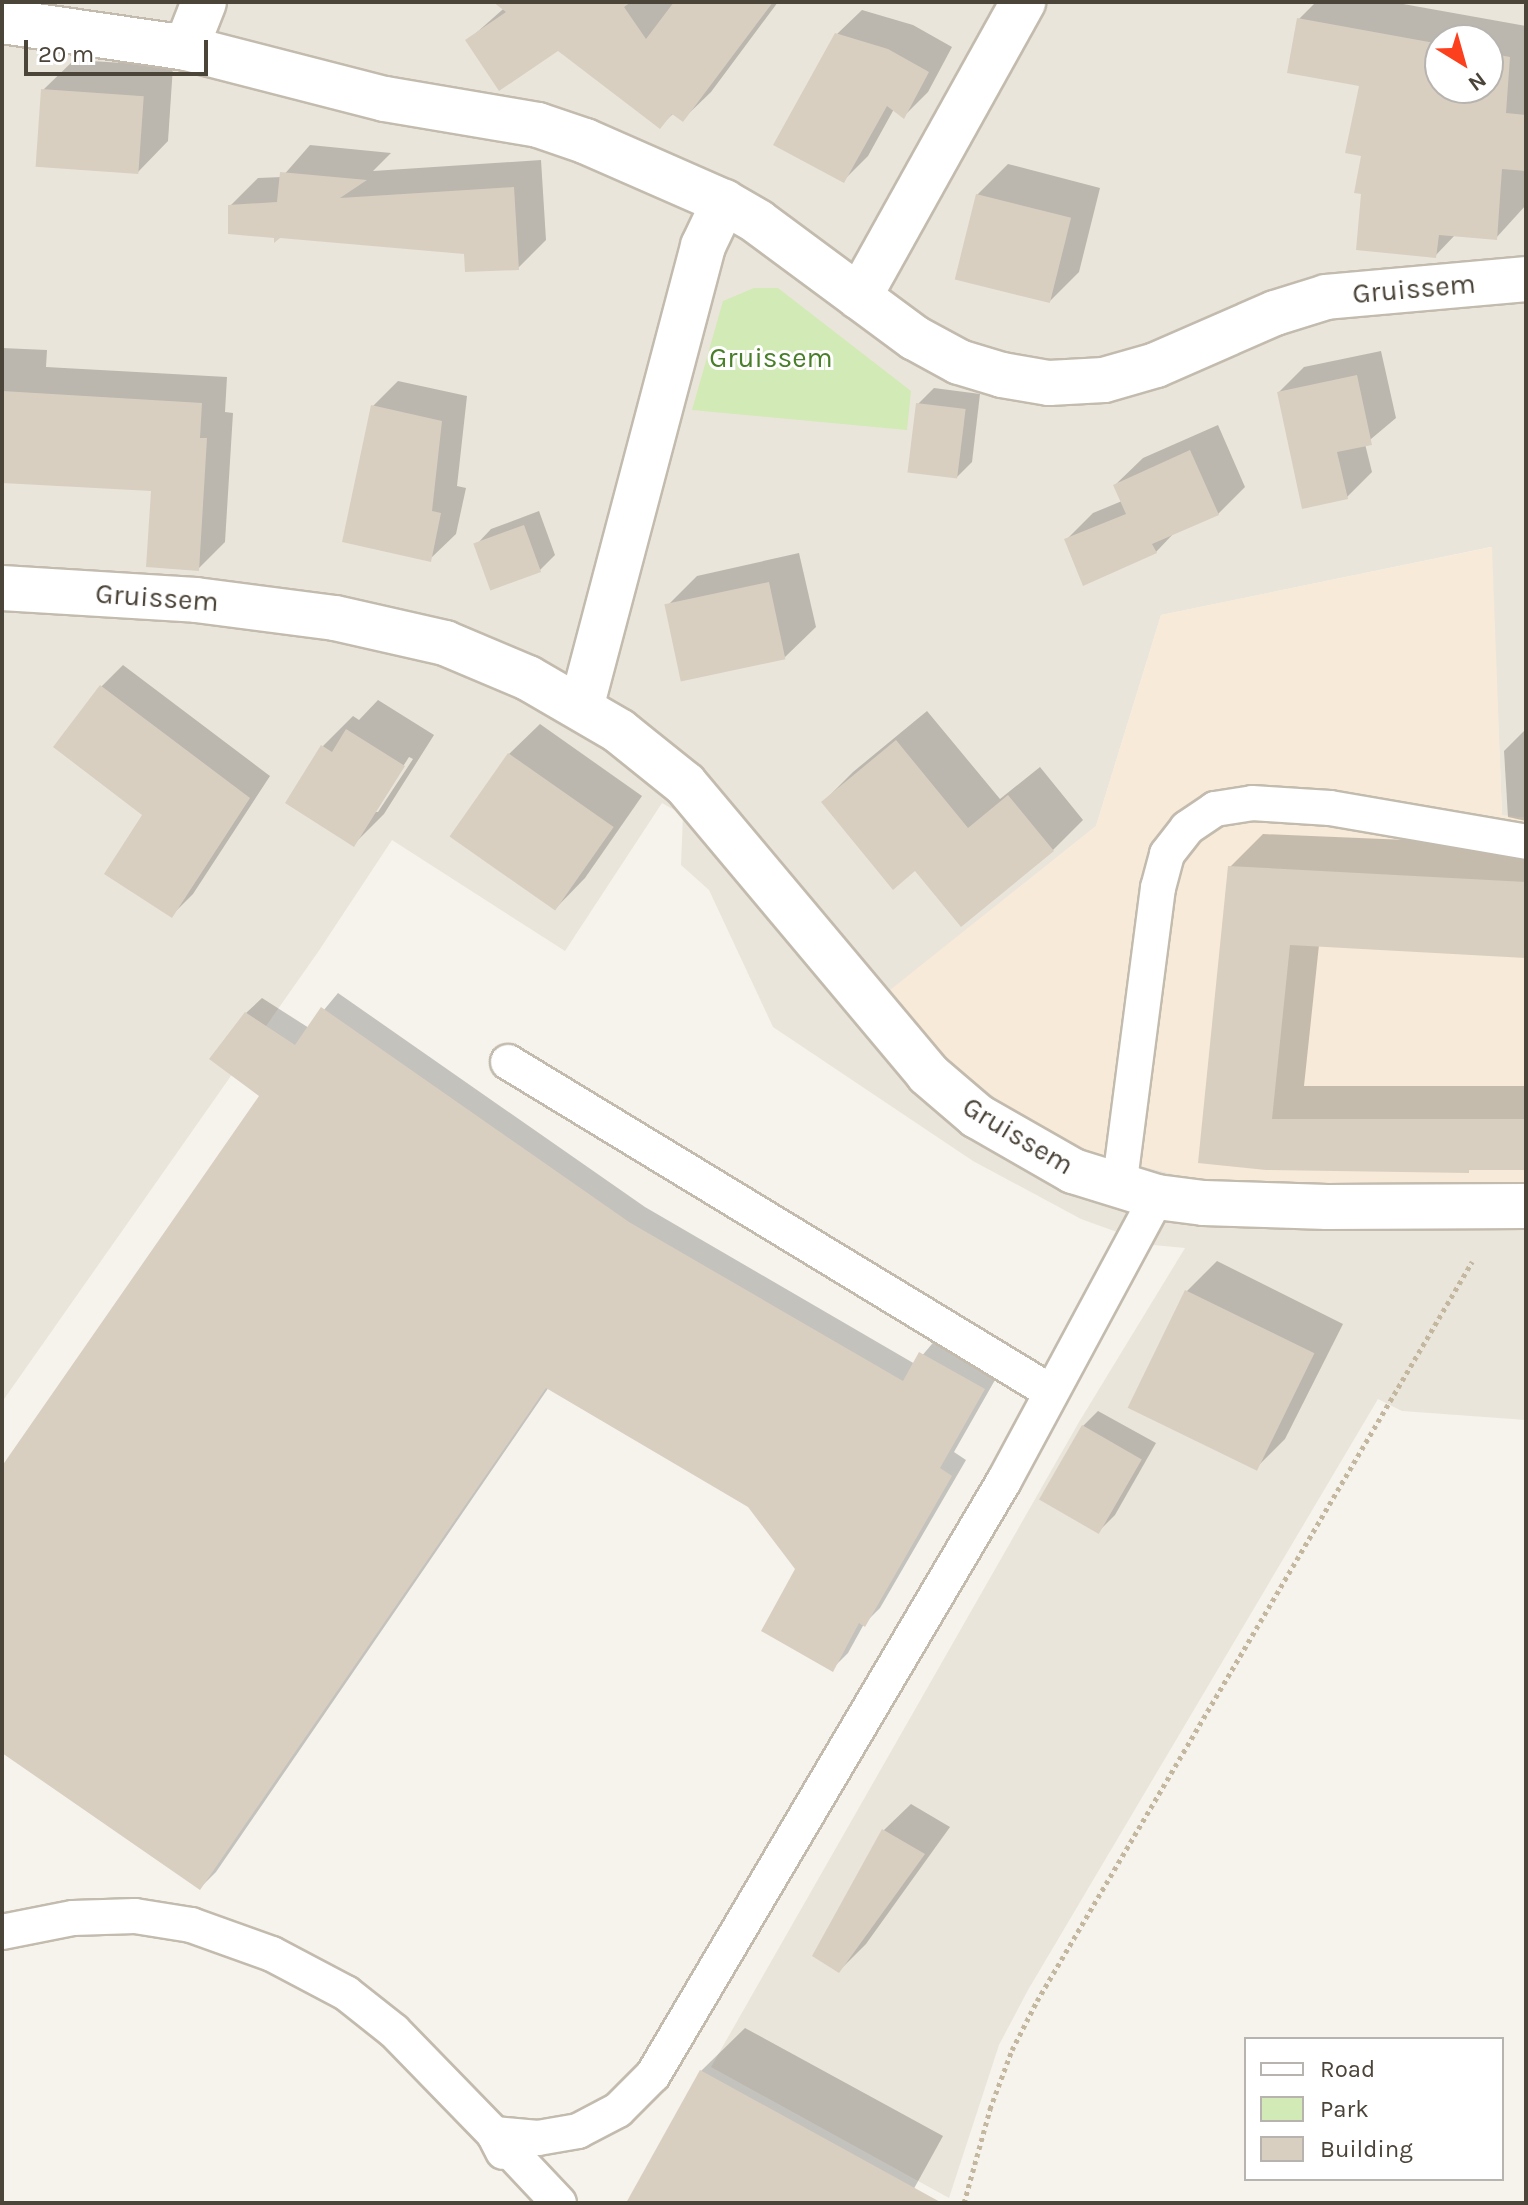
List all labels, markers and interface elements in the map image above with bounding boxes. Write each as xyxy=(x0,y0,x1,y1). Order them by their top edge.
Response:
scale bar xyxy=(28,24,212,74)
north arrow xyxy=(1424,24,1504,104)
text: 20 m xyxy=(38,40,94,68)
text: N xyxy=(1463,66,1491,97)
street label: Gruissem xyxy=(1351,267,1477,311)
park label: Gruissem xyxy=(709,341,833,375)
street label: Gruissem xyxy=(94,577,220,619)
street label: Gruissem xyxy=(956,1090,1080,1182)
legend xyxy=(1244,2037,1504,2181)
text: Road xyxy=(1320,2055,1375,2083)
text: Park xyxy=(1320,2095,1369,2123)
text: Building xyxy=(1320,2135,1413,2163)

